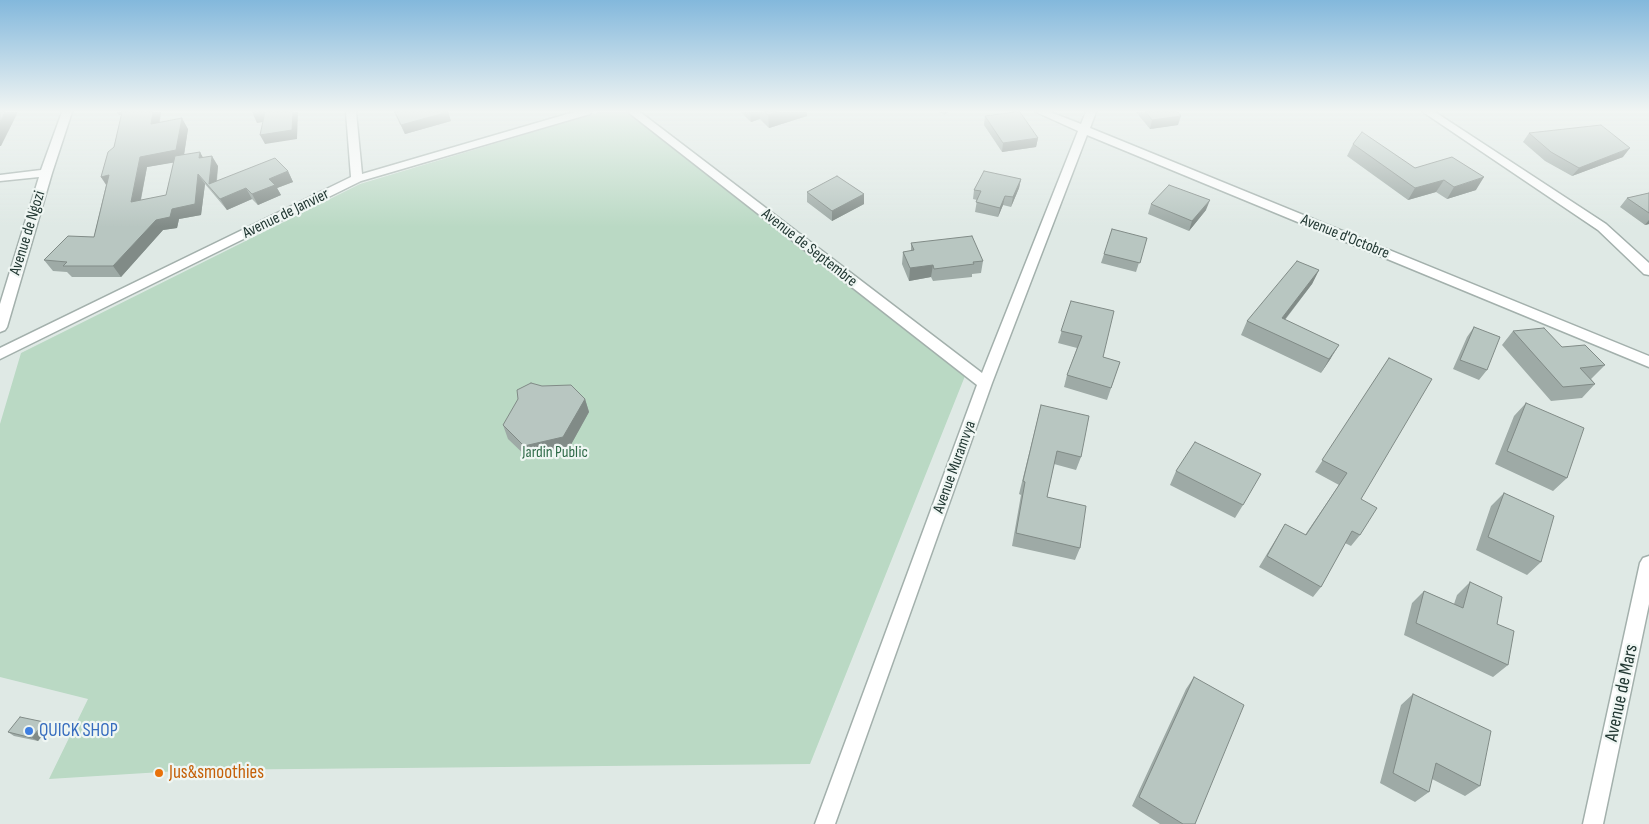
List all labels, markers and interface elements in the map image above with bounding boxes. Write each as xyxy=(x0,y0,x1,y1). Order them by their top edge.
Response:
street label: Avenue de Janvier xyxy=(240,185,332,243)
street label: Avenue de Ngozi xyxy=(6,189,50,277)
street label: Avenue de Septembre xyxy=(757,205,861,291)
street label: Avenue d'Octobre xyxy=(1298,211,1392,263)
street label: Avenue Muramvya xyxy=(929,418,981,516)
park label: Jardin Public xyxy=(522,443,588,463)
street label: Avenue de Mars xyxy=(1601,642,1643,744)
place label: QUICK SHOP xyxy=(39,720,118,742)
marker: QUICK SHOP xyxy=(23,725,35,737)
place label: Jus&smoothies xyxy=(169,762,264,784)
marker: Jus&smoothies xyxy=(153,767,165,779)

